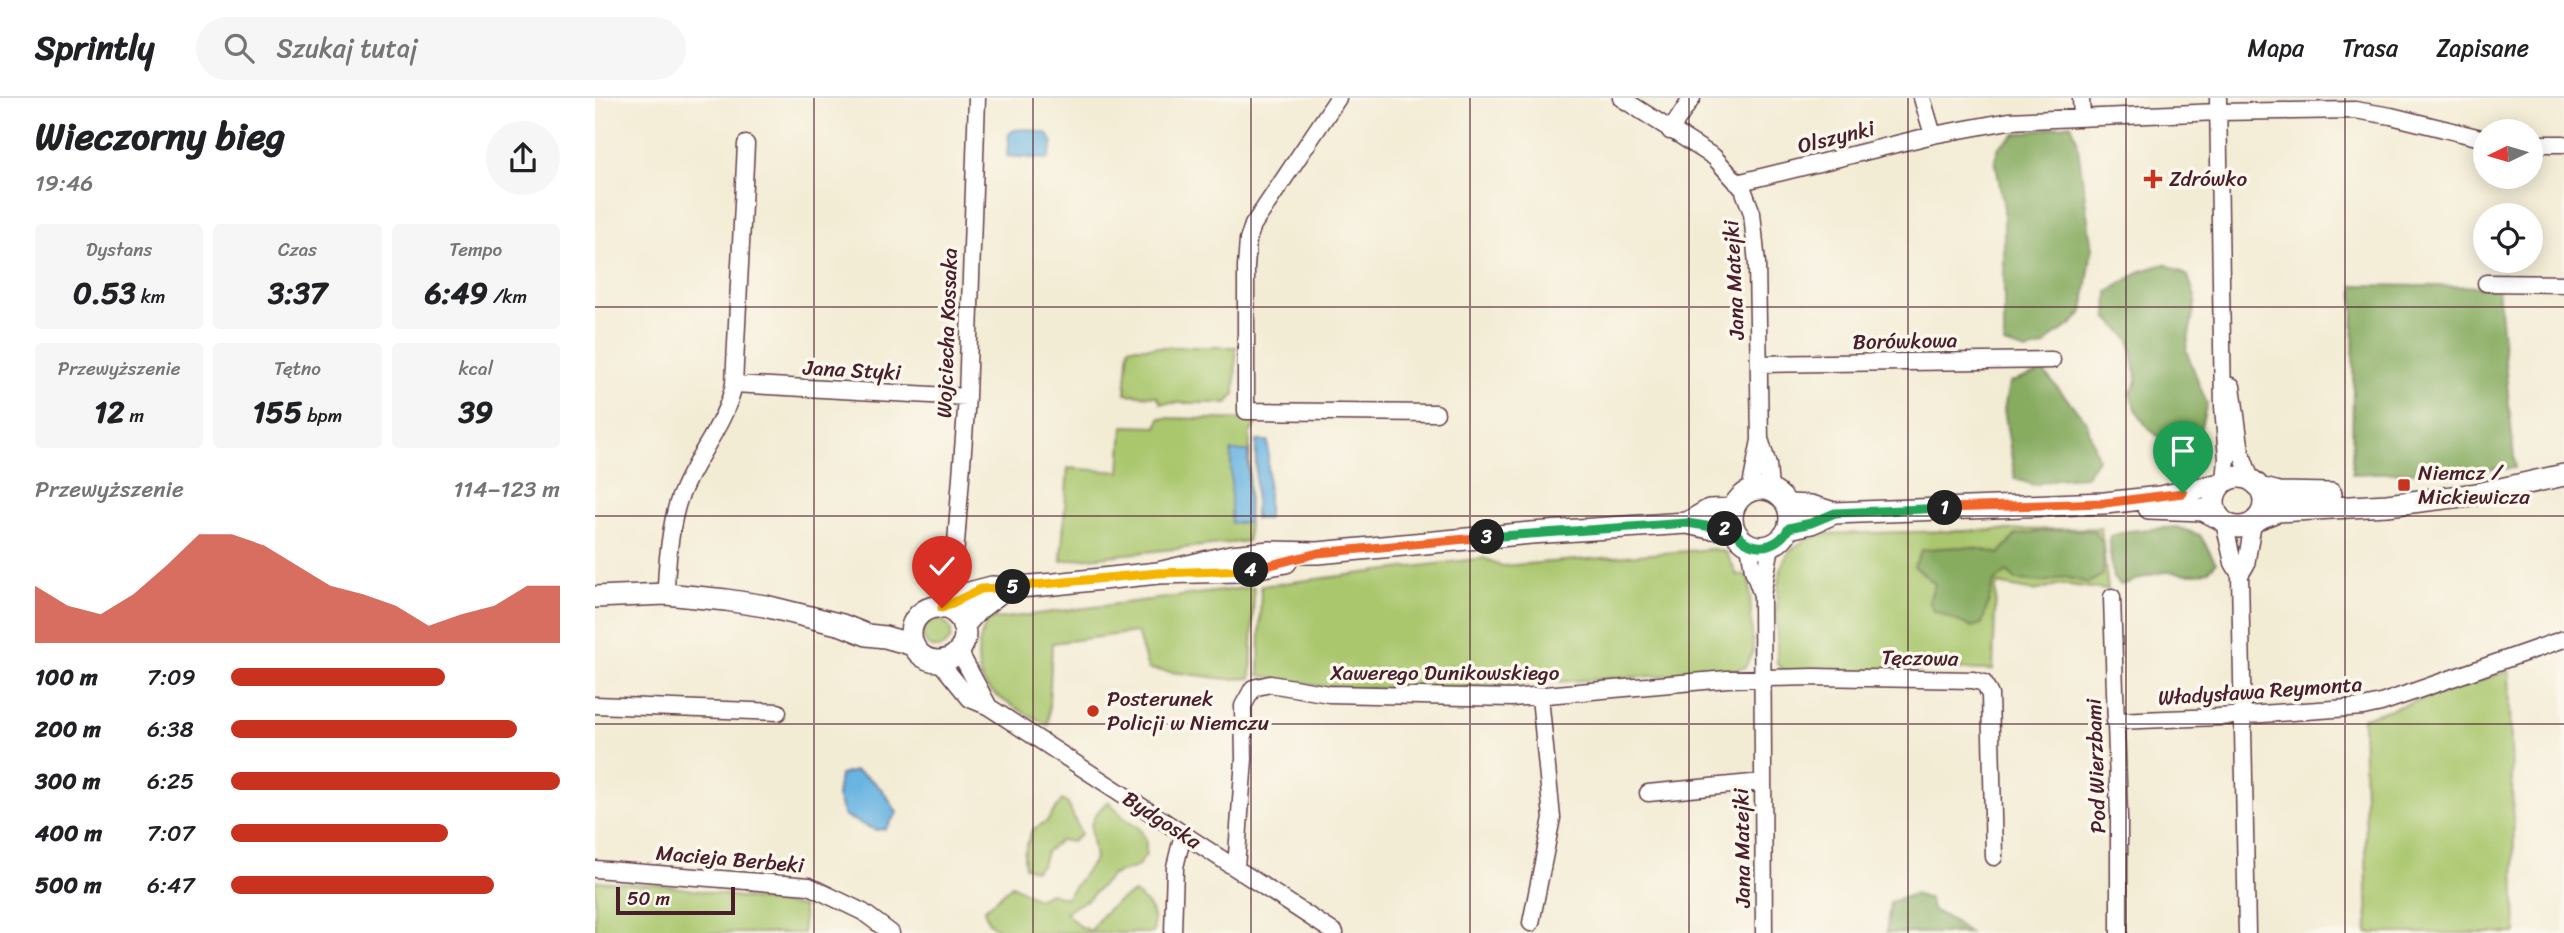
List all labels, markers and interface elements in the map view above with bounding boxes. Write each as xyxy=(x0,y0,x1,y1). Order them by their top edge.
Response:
search box xyxy=(196,17,686,80)
text: Sprintly xyxy=(35,19,154,77)
text: Szukaj tutaj xyxy=(276,25,418,71)
text: Mapa xyxy=(2248,27,2304,69)
text: Trasa xyxy=(2342,27,2398,69)
text: Zapisane xyxy=(2436,27,2529,69)
icon: search xyxy=(220,29,258,67)
text: Wieczorny bieg xyxy=(35,103,285,170)
street label: Olszynki xyxy=(1793,109,1880,165)
north arrow xyxy=(2473,119,2543,189)
map controls xyxy=(2473,119,2543,273)
button: share xyxy=(486,121,560,195)
place label: Zdrówko xyxy=(2169,160,2247,198)
text: 19:46 xyxy=(35,163,93,204)
marker: Zdrówko xyxy=(2143,169,2163,189)
button: locate xyxy=(2473,203,2543,273)
street label: Jana Matejki xyxy=(1712,218,1756,342)
text: Dystans xyxy=(86,233,152,266)
text: Czas xyxy=(278,233,317,266)
text: Tempo xyxy=(449,233,502,266)
street label: Wojciecha Kossaka xyxy=(925,247,969,419)
text: 0.53 xyxy=(73,266,136,320)
text: 3:37 xyxy=(268,266,327,320)
text: 6:49 xyxy=(425,266,488,320)
text: km xyxy=(136,280,165,313)
text: /km xyxy=(488,280,527,313)
street label: Borówkowa xyxy=(1852,321,1958,361)
street label: Jana Styki xyxy=(801,348,903,392)
text: Przewyższenie xyxy=(58,352,181,385)
text: Tętno xyxy=(274,352,321,385)
text: kcal xyxy=(459,352,493,385)
text: 12 xyxy=(94,385,124,439)
text: 155 xyxy=(253,385,302,439)
text: 39 xyxy=(458,385,493,439)
text: m xyxy=(124,399,144,432)
text: bpm xyxy=(302,399,342,432)
pin xyxy=(2153,421,2213,493)
icon: arrive xyxy=(2164,432,2202,470)
place label: Niemcz / Mickiewicza xyxy=(2418,454,2530,516)
text: Przewyższenie xyxy=(35,469,184,510)
text: 114–123 m xyxy=(453,469,560,510)
marker: Niemcz / Mickiewicza xyxy=(2396,477,2412,493)
pin: 1 xyxy=(1927,490,1963,526)
text: 1 xyxy=(1940,491,1949,524)
pin: 2 xyxy=(1707,512,1743,546)
text: 2 xyxy=(1719,512,1730,545)
pin: 3 xyxy=(1469,520,1505,555)
text: 3 xyxy=(1481,520,1492,553)
pin xyxy=(912,536,972,608)
icon: check xyxy=(923,547,961,585)
pin: 4 xyxy=(1233,552,1269,588)
text: 4 xyxy=(1245,553,1256,586)
pin: 5 xyxy=(995,570,1031,604)
text: 5 xyxy=(1007,570,1018,603)
street label: Tęczowa xyxy=(1881,638,1959,678)
street label: Xawerego Dunikowskiego xyxy=(1330,654,1560,692)
text: 100 m xyxy=(35,657,98,698)
text: 7:09 xyxy=(147,657,196,698)
street label: Władysława Reymonta xyxy=(2157,665,2364,717)
place label: Posterunek Policji w Niemczu xyxy=(1107,680,1269,742)
street label: Pod Wierzbami xyxy=(2075,697,2117,834)
marker: Posterunek Policji w Niemczu xyxy=(1085,703,1101,719)
text: 200 m xyxy=(35,709,101,750)
text: 6:38 xyxy=(147,709,194,750)
text: 300 m xyxy=(35,761,100,802)
text: 6:25 xyxy=(147,761,194,802)
street label: Bydgoska xyxy=(1115,780,1210,860)
street label: Jana Matejki xyxy=(1722,787,1762,909)
text: 400 m xyxy=(35,813,102,854)
text: 7:07 xyxy=(147,813,195,854)
street label: Macieja Berbeki xyxy=(655,834,807,884)
text: 500 m xyxy=(35,865,102,906)
text: 6:47 xyxy=(147,865,195,906)
text: 50 m xyxy=(627,882,670,915)
scale bar xyxy=(616,884,735,916)

